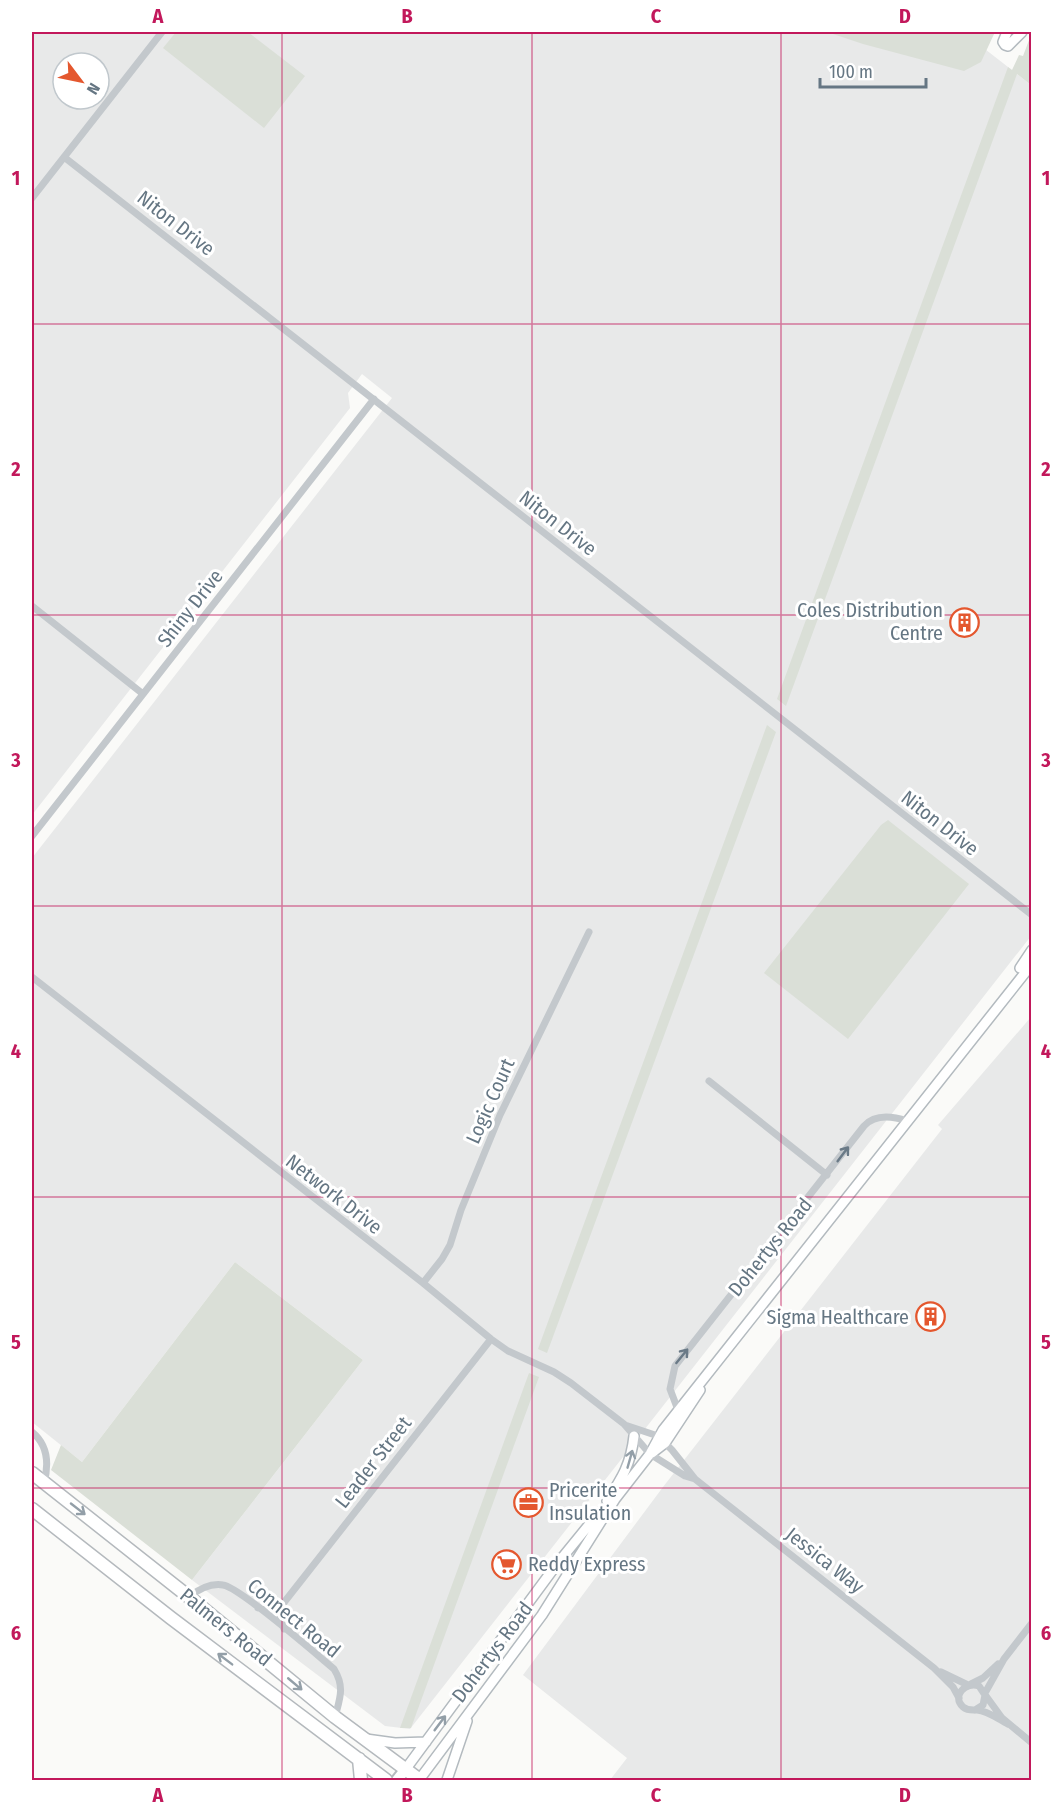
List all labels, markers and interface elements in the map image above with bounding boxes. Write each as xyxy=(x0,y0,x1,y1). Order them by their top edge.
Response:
text: A xyxy=(152,4,165,28)
text: B xyxy=(401,4,413,28)
text: C xyxy=(651,4,662,28)
text: D xyxy=(899,4,911,28)
north arrow xyxy=(51,51,111,111)
scale bar xyxy=(820,51,926,89)
text: 100 m xyxy=(829,61,873,83)
text: N xyxy=(83,80,104,98)
text: 1 xyxy=(12,166,20,190)
text: 1 xyxy=(1042,166,1050,190)
street label: Niton Drive xyxy=(133,185,219,261)
text: 2 xyxy=(10,457,21,481)
text: 2 xyxy=(1040,457,1051,481)
street label: Niton Drive xyxy=(515,485,601,561)
street label: Shiny Drive xyxy=(152,564,228,652)
place label: Coles Distribution Centre xyxy=(797,598,943,645)
building icon: Coles Distribution Centre xyxy=(948,606,980,638)
text: 3 xyxy=(10,748,21,772)
text: 3 xyxy=(1040,748,1051,772)
street label: Niton Drive xyxy=(897,785,983,861)
text: 4 xyxy=(11,1039,21,1063)
text: 4 xyxy=(1041,1039,1051,1063)
street label: Logic Court xyxy=(461,1054,520,1147)
one-way arrow xyxy=(836,1147,849,1163)
street label: Network Drive xyxy=(281,1149,387,1239)
street label: Dohertys Road xyxy=(723,1193,817,1301)
building icon: Sigma Healthcare xyxy=(914,1301,946,1333)
place label: Sigma Healthcare xyxy=(767,1305,909,1329)
text: 5 xyxy=(11,1330,21,1354)
text: 5 xyxy=(1041,1330,1051,1354)
one-way arrow xyxy=(676,1349,689,1365)
street label: Leader Street xyxy=(330,1411,416,1512)
one-way arrow xyxy=(625,1450,636,1469)
place label: Pricerite Insulation xyxy=(549,1478,631,1525)
office icon: Pricerite Insulation xyxy=(512,1486,544,1518)
one-way arrow xyxy=(69,1503,85,1516)
street label: Jessica Way xyxy=(781,1522,869,1598)
supermarket icon: Reddy Express xyxy=(491,1548,523,1580)
place label: Reddy Express xyxy=(528,1552,646,1576)
street label: Connect Road xyxy=(243,1573,345,1663)
street label: Palmers Road xyxy=(175,1583,277,1671)
street label: Dohertys Road xyxy=(446,1597,538,1707)
text: 6 xyxy=(11,1621,21,1645)
text: 6 xyxy=(1041,1621,1051,1645)
one-way arrow xyxy=(218,1652,234,1665)
one-way arrow xyxy=(287,1678,303,1691)
one-way arrow xyxy=(434,1715,446,1731)
text: A xyxy=(152,1783,165,1807)
text: B xyxy=(401,1783,413,1807)
text: C xyxy=(651,1783,662,1807)
text: D xyxy=(899,1783,911,1807)

